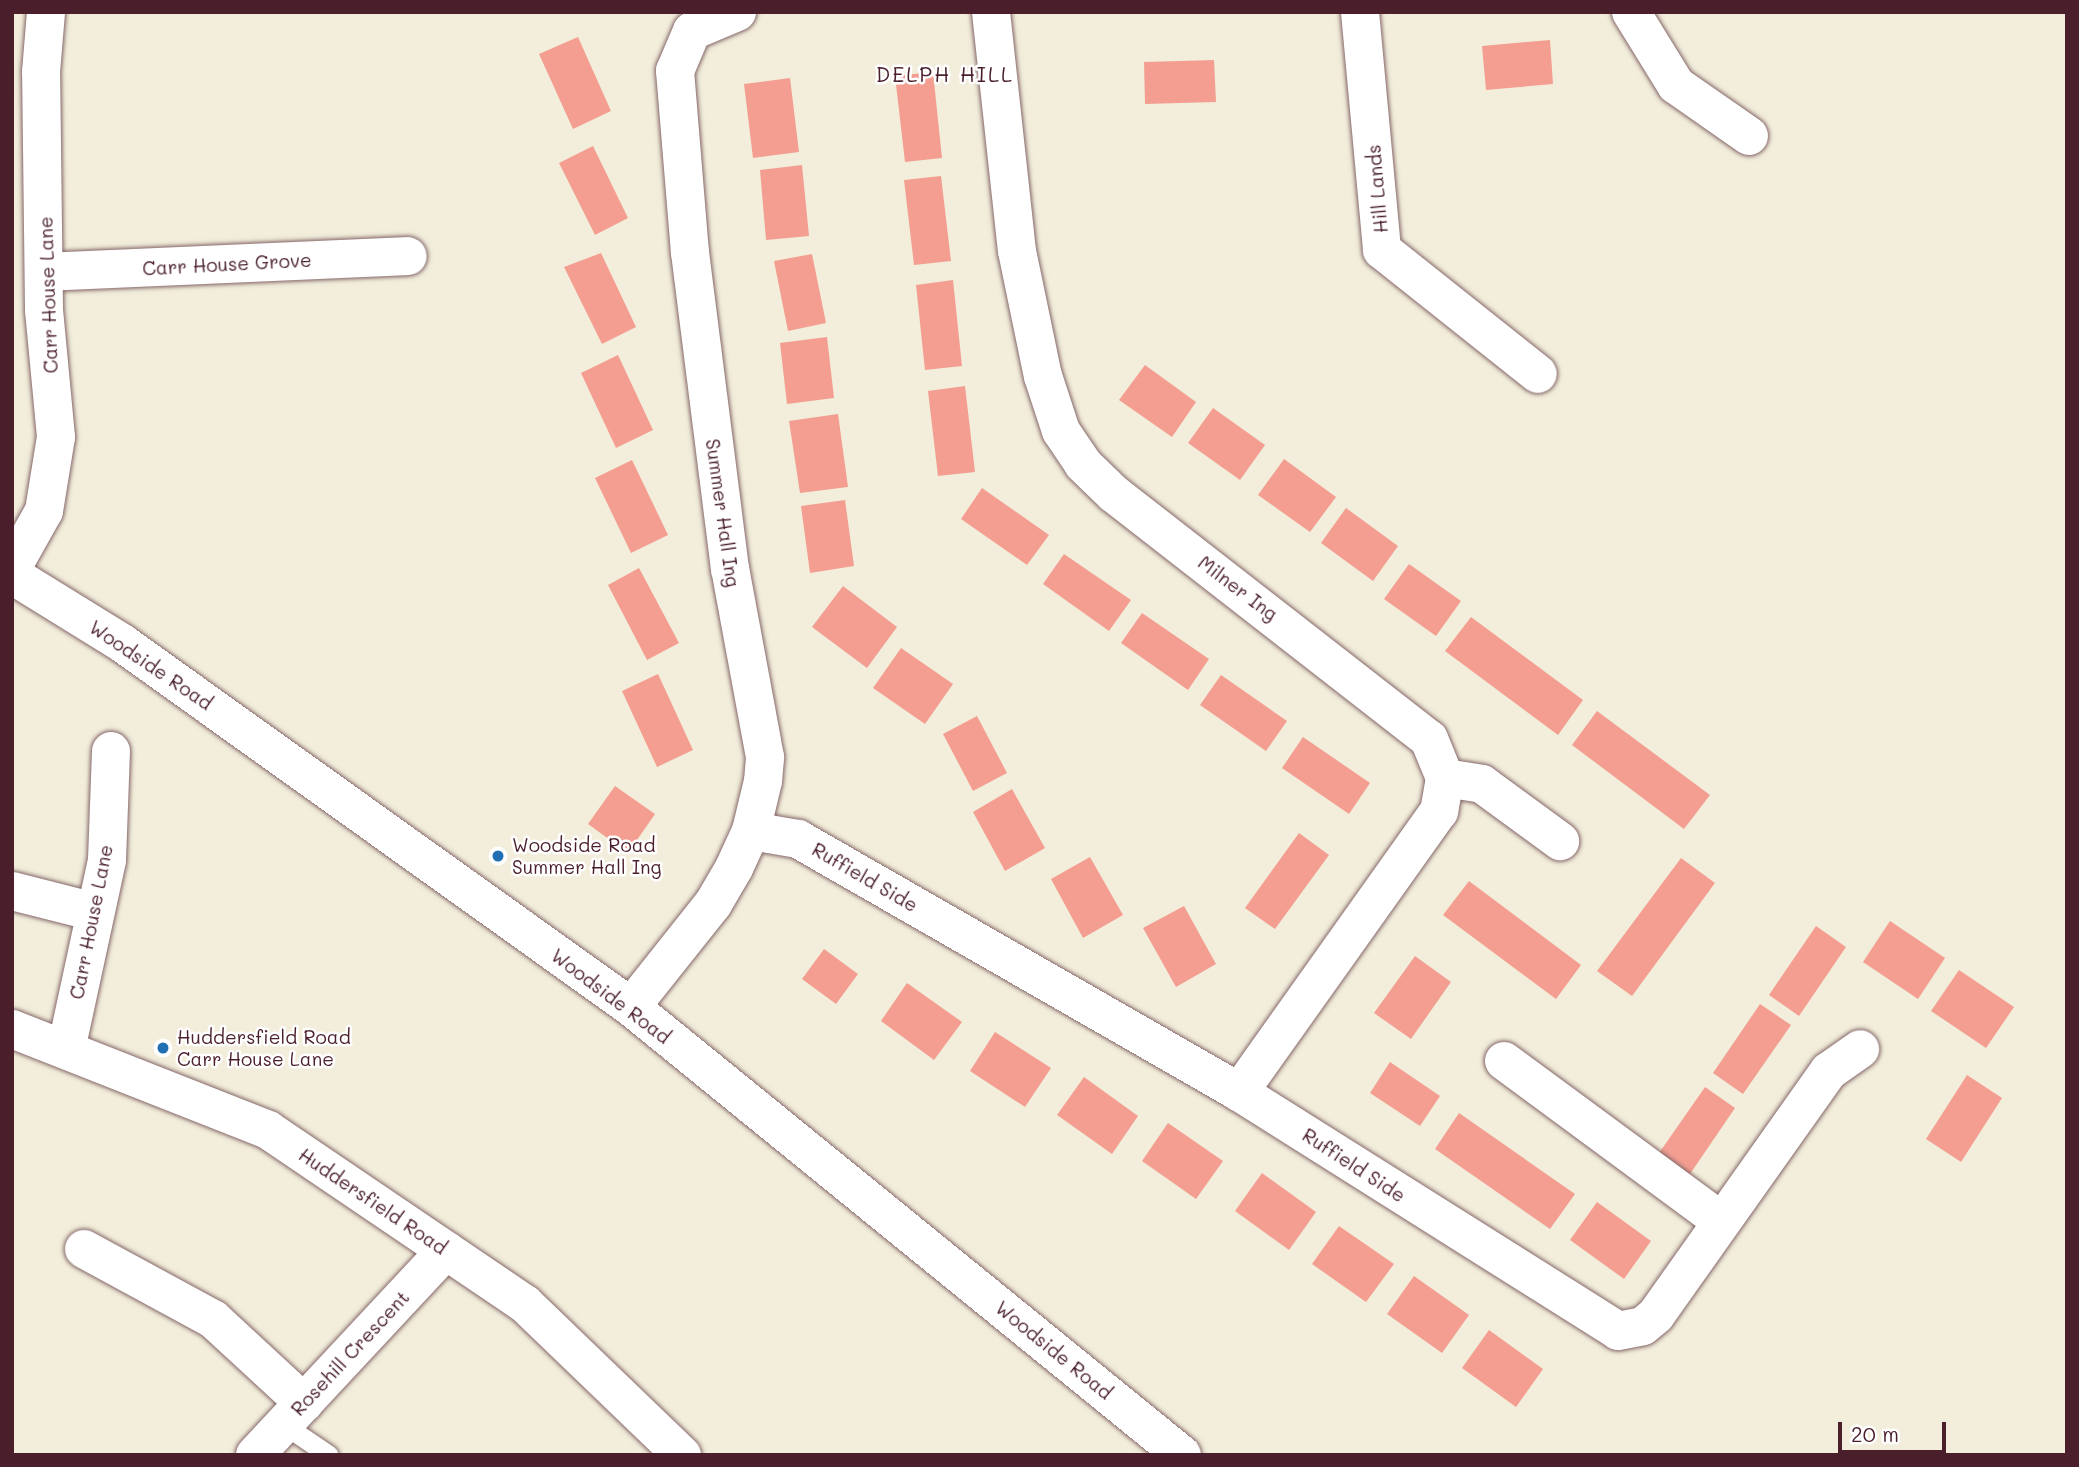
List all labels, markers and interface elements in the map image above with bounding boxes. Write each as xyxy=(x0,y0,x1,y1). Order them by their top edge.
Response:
district label: DELPH HILL xyxy=(877,61,1013,87)
street label: Hill Lands xyxy=(1362,144,1392,234)
street label: Carr House Lane xyxy=(34,216,62,374)
street label: Carr House Grove xyxy=(142,248,312,280)
street label: Summer Hall Ing xyxy=(701,437,745,589)
street label: Milner Ing xyxy=(1194,551,1282,625)
street label: Woodside Road xyxy=(85,615,217,715)
place label: Woodside Road Summer Hall Ing xyxy=(512,834,662,878)
street label: Ruffield Side xyxy=(808,838,922,916)
street label: Carr House Lane xyxy=(65,843,117,1001)
marker: Woodside Road Summer Hall Ing xyxy=(490,848,506,864)
street label: Woodside Road xyxy=(547,944,675,1048)
place label: Huddersfield Road Carr House Lane xyxy=(177,1026,351,1070)
marker: Huddersfield Road Carr House Lane xyxy=(155,1040,171,1056)
street label: Ruffield Side xyxy=(1298,1123,1410,1207)
street label: Huddersfield Road xyxy=(295,1143,451,1259)
street label: Rosehill Crescent xyxy=(286,1286,414,1420)
street label: Woodside Road xyxy=(991,1296,1117,1404)
scale bar xyxy=(1841,1408,1950,1452)
text: 20 m xyxy=(1851,1420,1899,1447)

